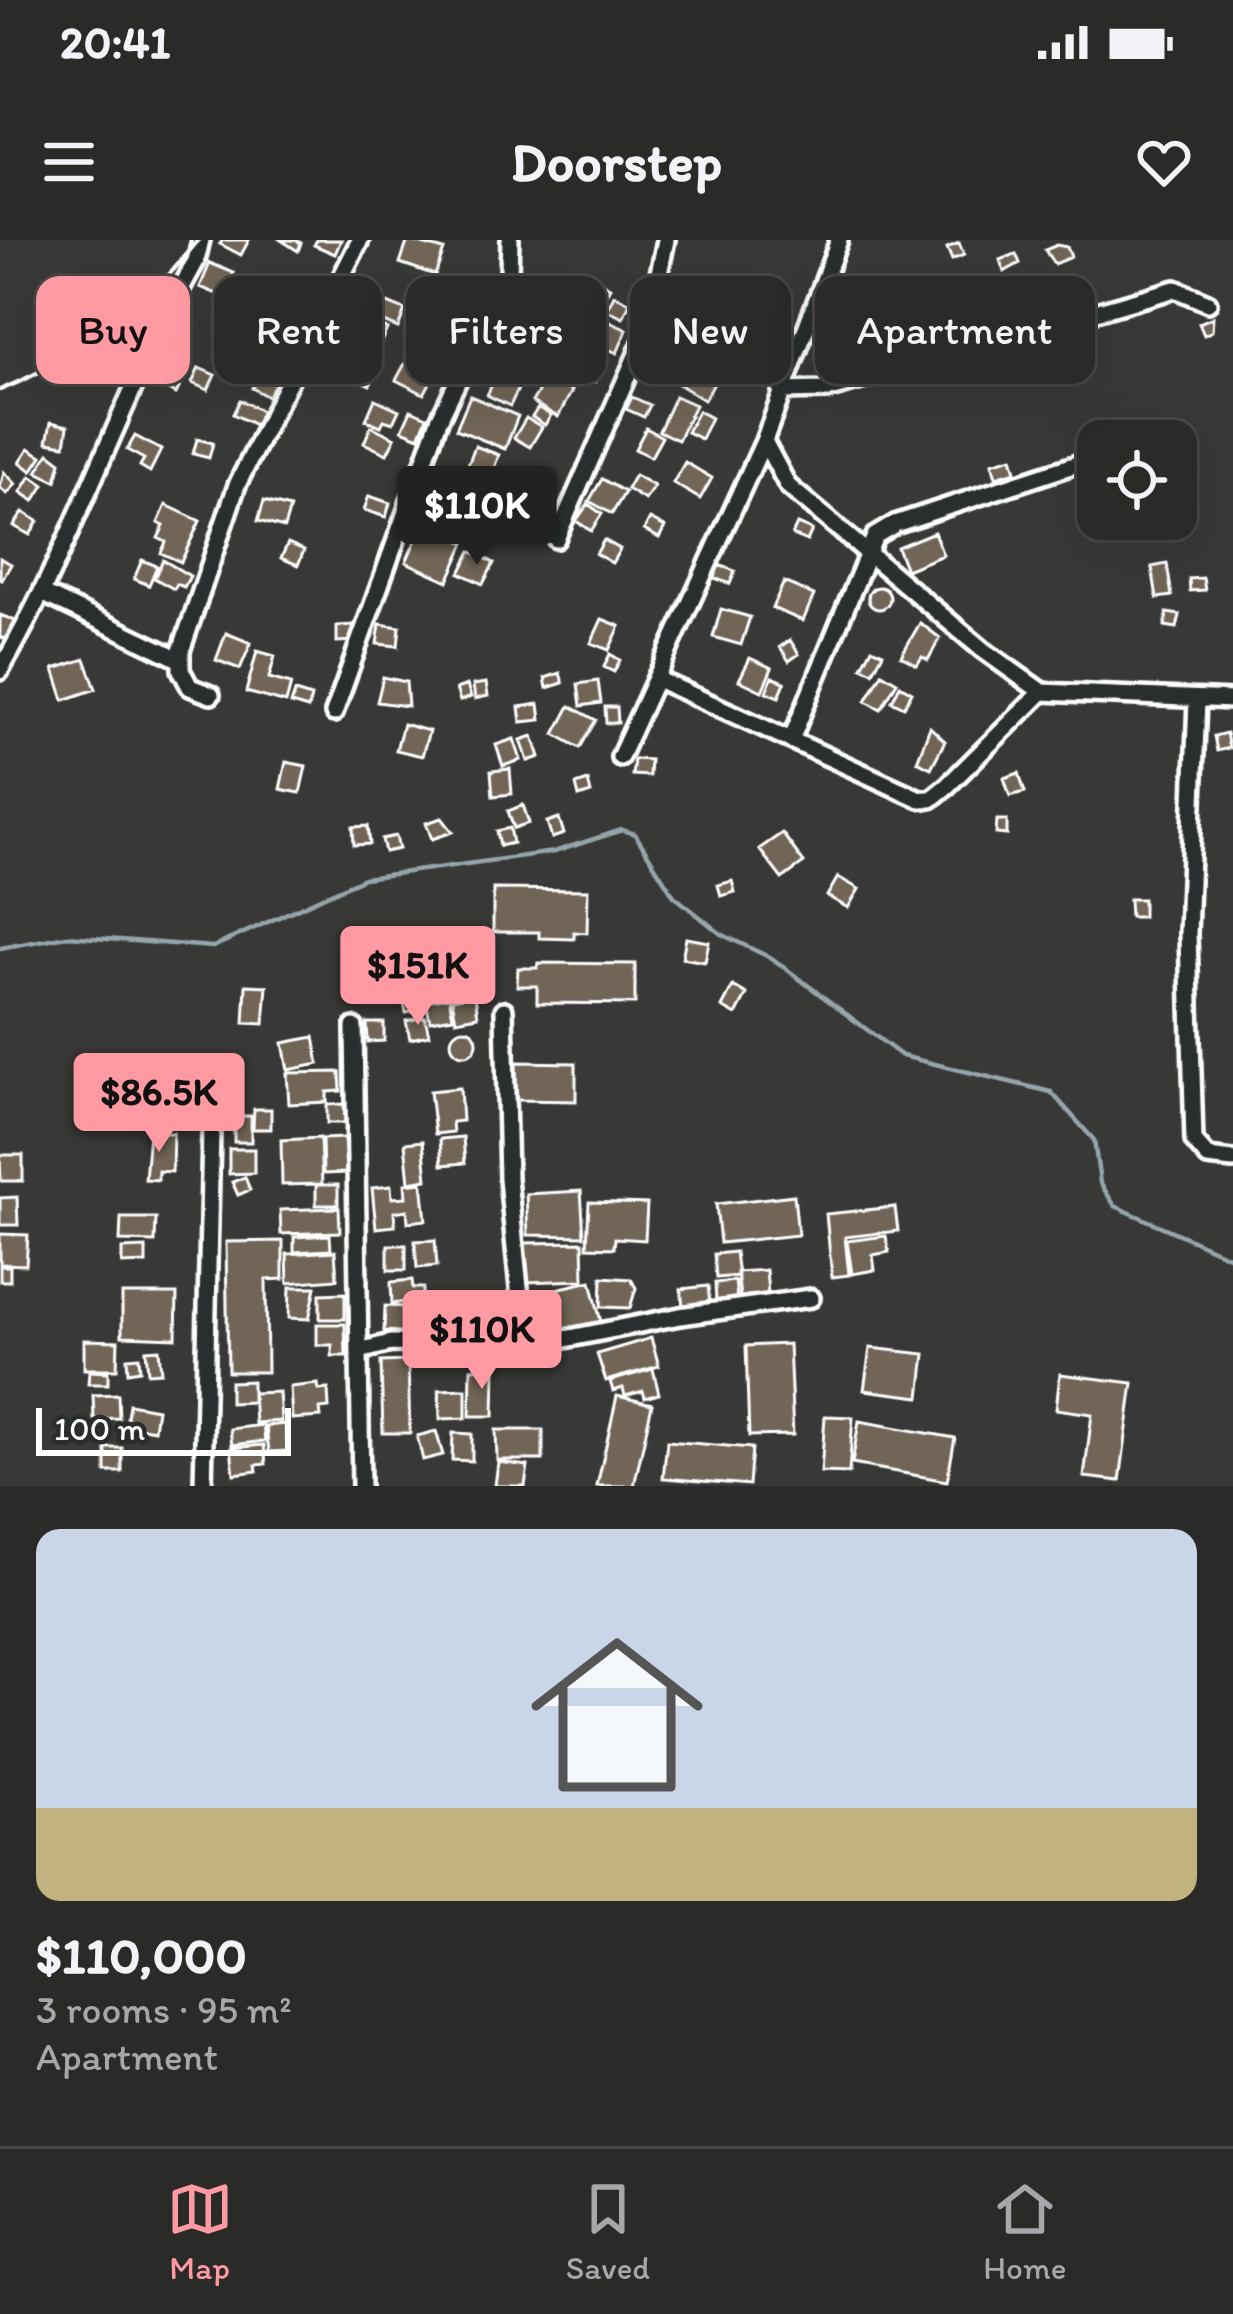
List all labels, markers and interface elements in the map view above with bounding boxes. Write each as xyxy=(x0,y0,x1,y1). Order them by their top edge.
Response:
text: 20:41 xyxy=(60,15,170,69)
icon: menu xyxy=(36,129,102,195)
icon: heart xyxy=(1131,129,1197,195)
text: Doorstep xyxy=(511,130,722,195)
chip: Buy xyxy=(36,276,190,384)
chip: Rent xyxy=(214,276,382,384)
chip: Filters xyxy=(406,276,606,384)
chip: New xyxy=(630,276,791,384)
chip: Apartment xyxy=(815,276,1095,384)
map controls xyxy=(1077,420,1197,540)
button: locate xyxy=(1077,420,1197,540)
pin: $110K xyxy=(393,466,561,568)
text: $110K xyxy=(425,481,529,528)
pin: $151K xyxy=(334,926,502,1028)
text: $151K xyxy=(367,941,469,988)
pin: $86.5K xyxy=(61,1053,257,1155)
text: $86.5K xyxy=(101,1068,217,1115)
pin: $110K xyxy=(398,1290,566,1392)
text: $110K xyxy=(430,1305,534,1352)
scale bar xyxy=(36,1402,291,1455)
text: 100 m xyxy=(54,1409,145,1448)
icon: home xyxy=(509,1607,725,1823)
text: $110,000 xyxy=(36,1925,247,1986)
text: 3 rooms · 95 m² xyxy=(36,1986,292,2033)
text: Apartment xyxy=(36,2033,218,2080)
tab: Map xyxy=(167,2176,233,2287)
tab: Saved xyxy=(566,2176,650,2287)
tab: Home xyxy=(983,2176,1066,2287)

